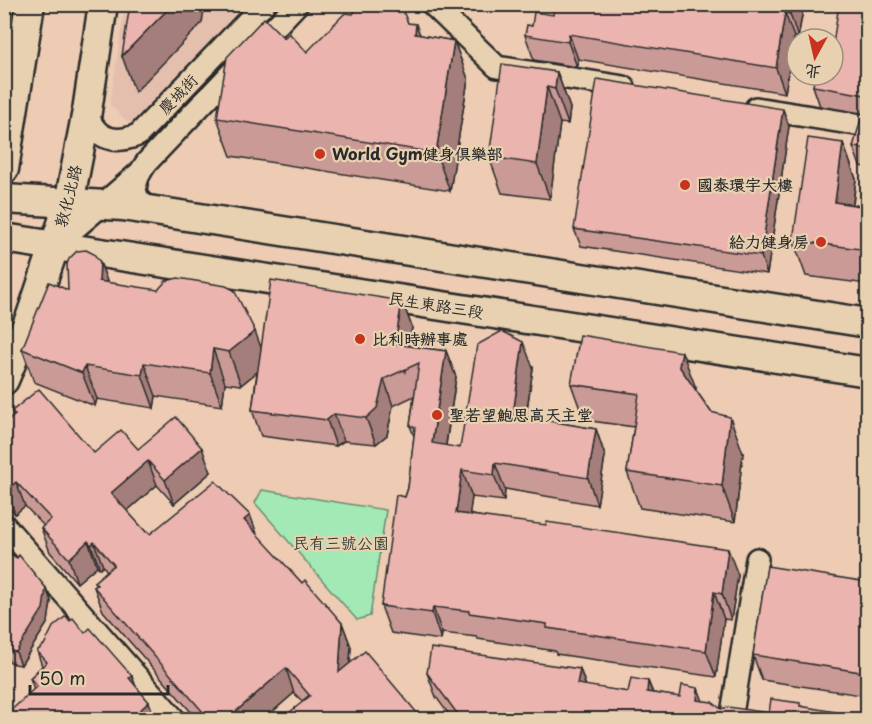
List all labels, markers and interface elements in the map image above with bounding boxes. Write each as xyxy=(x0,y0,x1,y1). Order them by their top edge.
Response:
north arrow xyxy=(785,27,845,87)
text: 北 xyxy=(803,60,822,86)
street label: 慶城街 xyxy=(152,68,203,119)
place label: World Gym健身俱樂部 xyxy=(332,141,503,165)
marker: World Gym健身俱樂部 xyxy=(313,147,327,161)
street label: 敦化北路 xyxy=(48,162,86,230)
place label: 國泰環宇大樓 xyxy=(697,172,793,196)
marker: 國泰環宇大樓 xyxy=(678,178,692,192)
place label: 給力健身房 xyxy=(729,229,809,253)
marker: 給力健身房 xyxy=(814,235,828,249)
street label: 民生東路三段 xyxy=(387,285,485,323)
place label: 比利時辦事處 xyxy=(372,326,468,350)
marker: 比利時辦事處 xyxy=(353,332,367,346)
place label: 聖若望鮑思高天主堂 xyxy=(449,402,593,426)
marker: 聖若望鮑思高天主堂 xyxy=(430,408,444,422)
park label: 民有三號公園 xyxy=(293,530,389,554)
scale bar xyxy=(30,658,168,696)
text: 50 m xyxy=(39,664,86,691)

